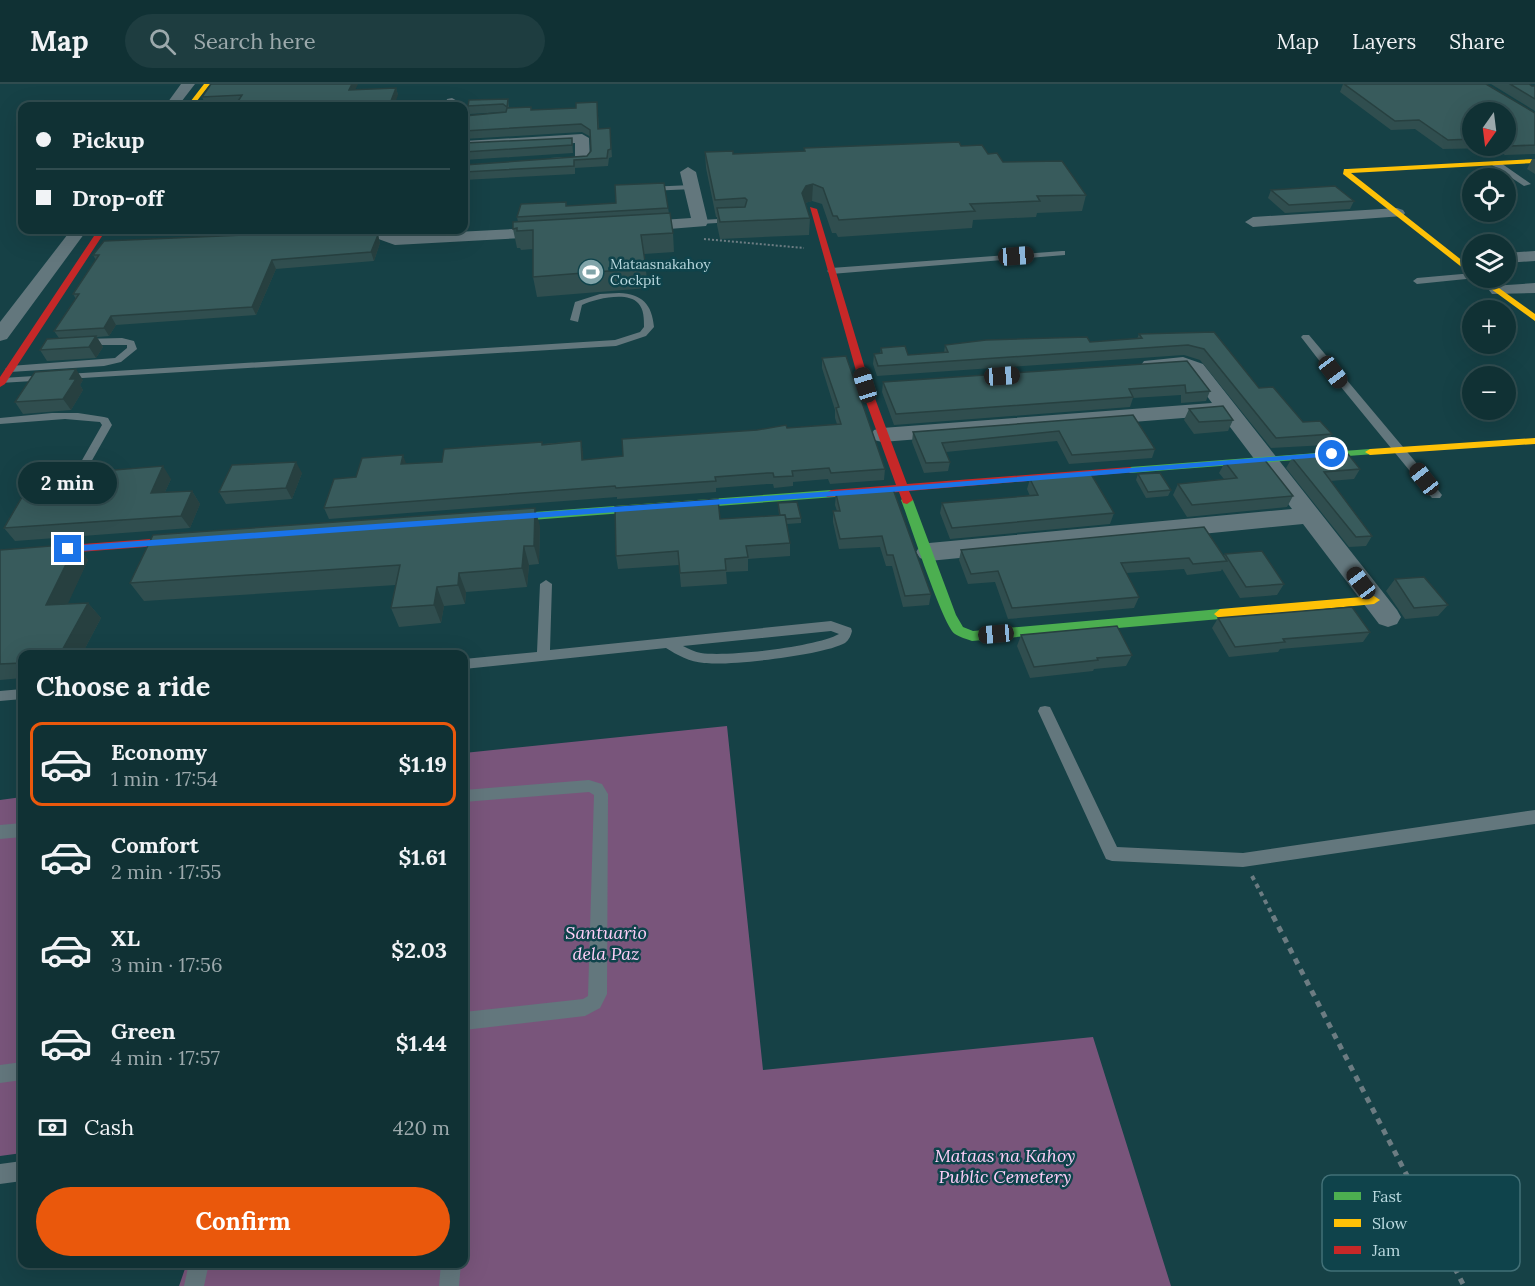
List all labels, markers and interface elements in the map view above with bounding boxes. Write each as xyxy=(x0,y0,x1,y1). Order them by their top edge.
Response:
search box xyxy=(125,14,545,68)
text: Map xyxy=(30,23,89,59)
icon: search xyxy=(146,25,179,58)
text: Search here xyxy=(194,27,316,55)
text: Map xyxy=(1276,28,1319,55)
text: Layers xyxy=(1352,28,1416,55)
text: Share xyxy=(1449,28,1505,55)
north arrow xyxy=(1462,102,1516,156)
map controls xyxy=(1462,102,1516,420)
text: Pickup xyxy=(72,126,145,154)
button: locate xyxy=(1462,168,1516,222)
text: Drop-off xyxy=(72,184,164,212)
button: layers xyxy=(1462,234,1516,288)
car xyxy=(997,246,1035,266)
place label: Mataasnakahoy Cockpit xyxy=(610,255,711,289)
sports icon: Mataasnakahoy Cockpit xyxy=(576,257,606,287)
button: + xyxy=(1462,300,1516,354)
car xyxy=(1315,352,1351,392)
car xyxy=(851,365,879,405)
car xyxy=(983,366,1021,386)
button: − xyxy=(1462,366,1516,420)
route start xyxy=(1318,440,1345,467)
car xyxy=(1406,459,1442,499)
callout: 2 min xyxy=(19,462,118,504)
text: 2 min xyxy=(41,470,94,495)
route end xyxy=(54,535,81,562)
car xyxy=(1343,563,1379,603)
car xyxy=(977,623,1015,645)
text: Choose a ride xyxy=(36,669,210,703)
icon: car xyxy=(39,737,93,791)
text: Economy xyxy=(111,738,207,766)
text: $1.19 xyxy=(398,750,447,778)
text: 1 min · 17:54 xyxy=(111,766,218,791)
icon: car xyxy=(39,830,93,884)
text: Comfort xyxy=(111,831,199,859)
text: $1.61 xyxy=(398,843,447,871)
text: 2 min · 17:55 xyxy=(111,859,221,884)
park label: Santuario dela Paz xyxy=(565,921,647,965)
icon: car xyxy=(39,923,93,977)
text: XL xyxy=(111,924,140,952)
text: $2.03 xyxy=(391,936,447,964)
text: 3 min · 17:56 xyxy=(111,952,223,977)
icon: car xyxy=(39,1016,93,1070)
text: Green xyxy=(111,1017,176,1045)
text: $1.44 xyxy=(396,1029,447,1057)
text: 4 min · 17:57 xyxy=(111,1045,220,1070)
icon: cash xyxy=(36,1111,69,1144)
text: Cash xyxy=(84,1113,134,1141)
text: 420 m xyxy=(393,1115,450,1140)
park label: Mataas na Kahoy Public Cemetery xyxy=(934,1144,1076,1188)
legend xyxy=(1322,1175,1520,1271)
text: Fast xyxy=(1372,1186,1403,1206)
button: Confirm xyxy=(36,1187,450,1256)
text: Slow xyxy=(1372,1213,1408,1233)
text: Jam xyxy=(1371,1240,1400,1260)

